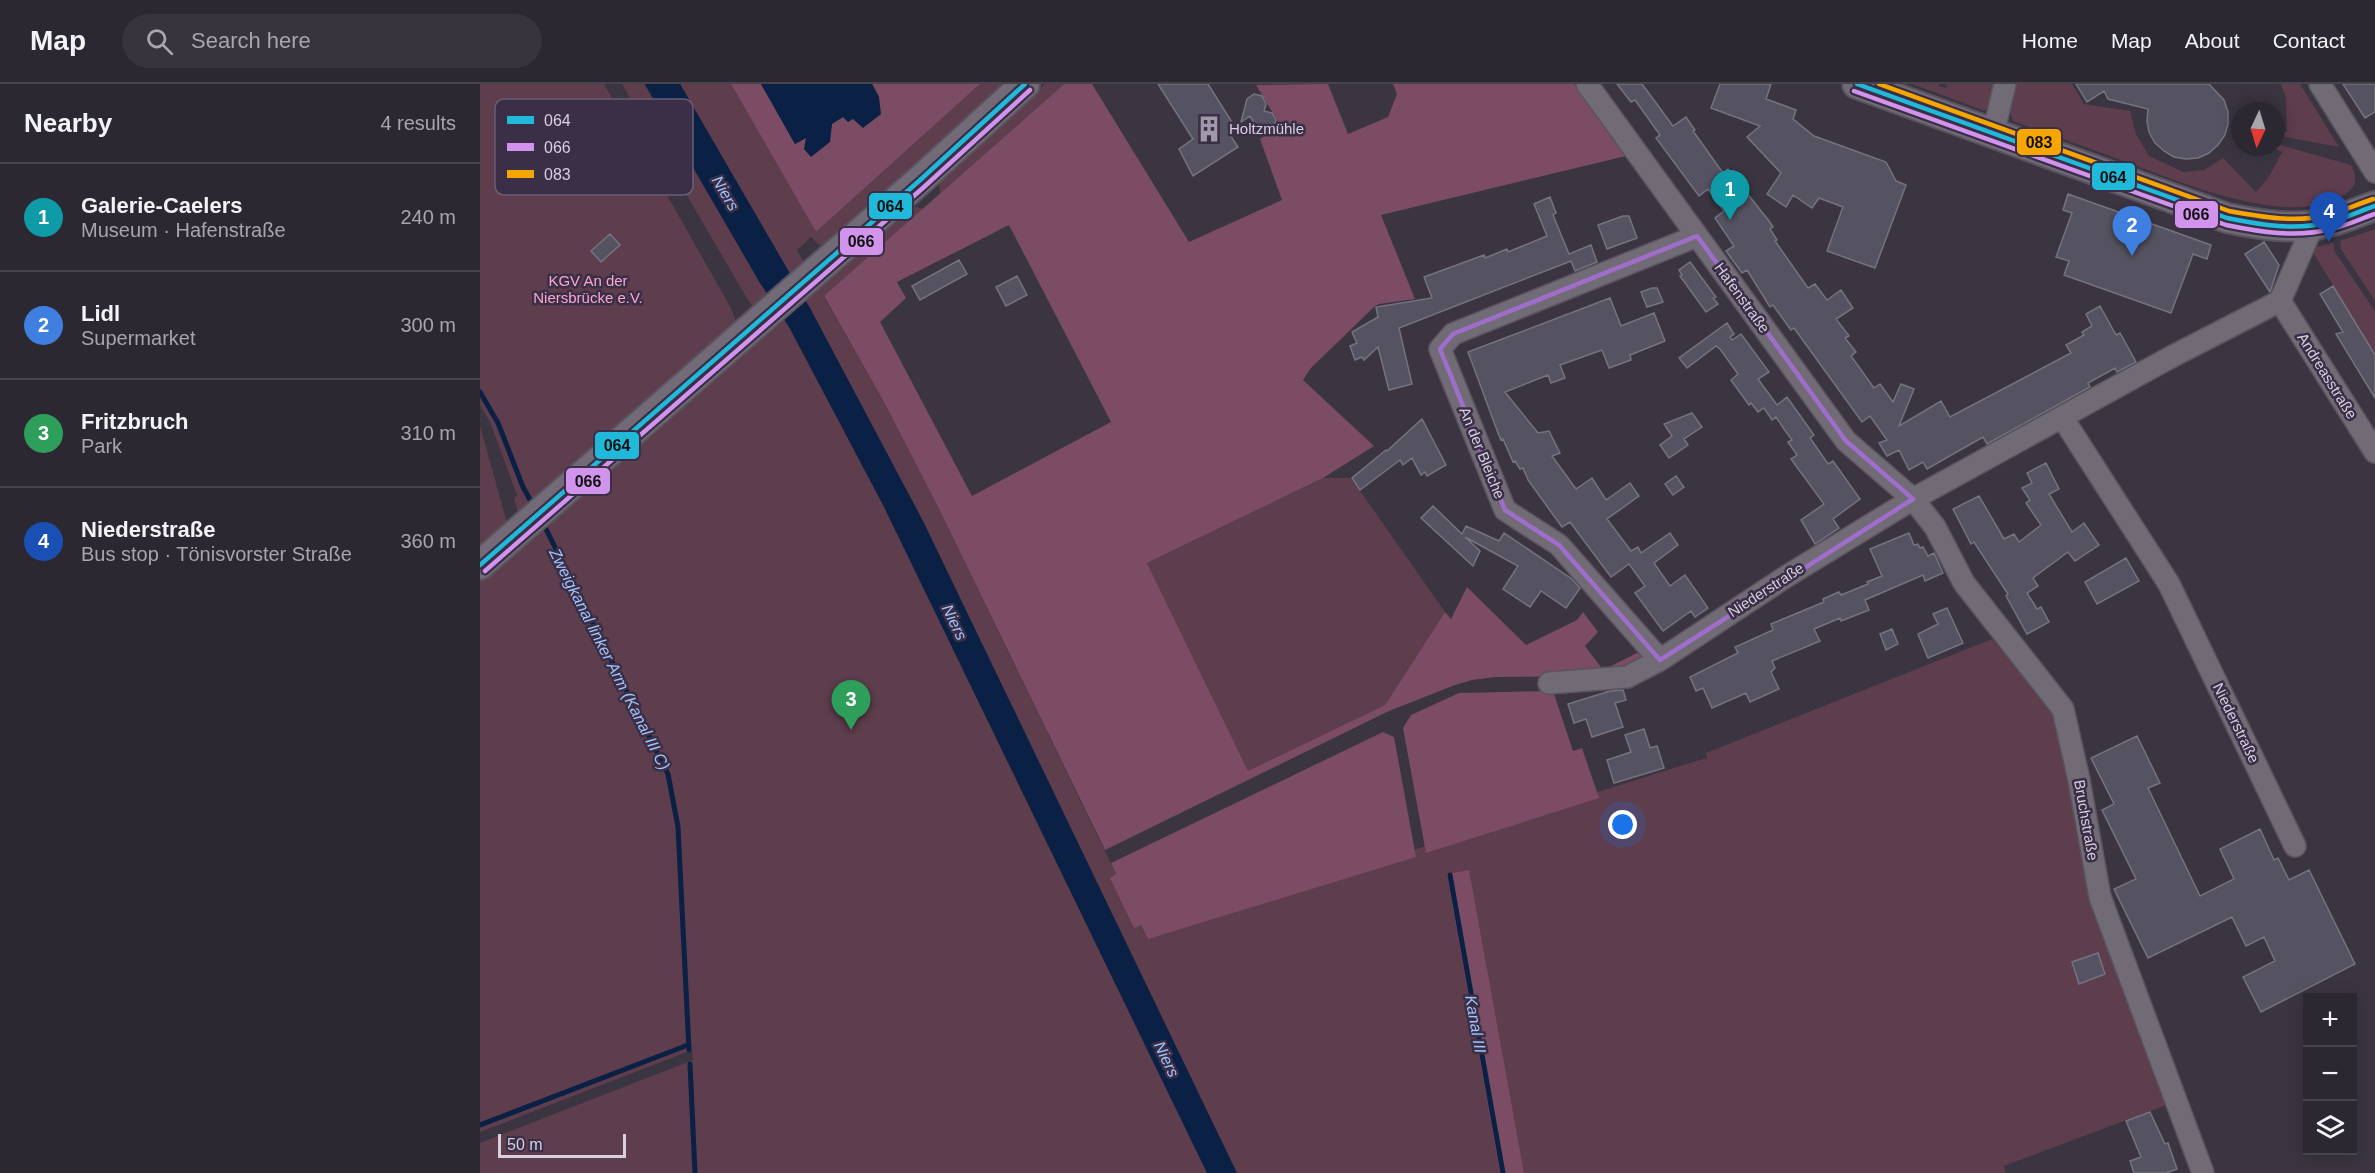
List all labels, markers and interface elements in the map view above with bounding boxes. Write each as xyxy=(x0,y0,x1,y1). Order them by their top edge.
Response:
search box xyxy=(122,14,542,68)
text: Map xyxy=(30,25,86,56)
icon: search xyxy=(143,25,176,58)
text: Search here xyxy=(191,28,311,53)
text: Home xyxy=(2022,29,2078,52)
text: Map xyxy=(2111,29,2152,52)
text: About xyxy=(2185,29,2240,52)
text: Contact xyxy=(2273,29,2345,52)
legend xyxy=(495,99,693,195)
north arrow xyxy=(2231,102,2285,156)
text: Nearby xyxy=(24,108,112,138)
text: 4 results xyxy=(380,112,456,134)
text: 064 xyxy=(544,112,571,129)
building icon: Holtzmühle xyxy=(1194,114,1224,144)
place label: Holtzmühle xyxy=(1229,120,1304,137)
line badge: 083 xyxy=(2016,128,2062,156)
text: 083 xyxy=(2026,134,2052,151)
text: 066 xyxy=(544,139,571,156)
line badge: 064 xyxy=(2091,162,2136,191)
text: 083 xyxy=(544,166,571,183)
text: 064 xyxy=(2100,169,2126,186)
pin: 1 xyxy=(1710,170,1750,220)
water label: Niers xyxy=(709,173,742,214)
line badge: 064 xyxy=(868,192,913,220)
pin: 4 xyxy=(2310,192,2348,242)
text: Galerie-Caelers xyxy=(81,193,242,218)
text: 064 xyxy=(877,198,903,215)
line badge: 066 xyxy=(2174,200,2219,229)
text: 1 xyxy=(38,206,49,228)
text: 240 m xyxy=(400,206,456,228)
pin: 2 xyxy=(2112,206,2152,256)
text: 066 xyxy=(2183,206,2209,223)
text: Museum · Hafenstraße xyxy=(81,219,286,241)
line badge: 066 xyxy=(839,227,884,256)
text: 066 xyxy=(848,233,874,250)
street label: Hafenstraße xyxy=(1711,259,1774,336)
park label: KGV An der Niersbrücke e.V. xyxy=(533,272,643,306)
text: Lidl xyxy=(81,301,120,326)
text: 2 xyxy=(38,314,49,336)
text: 300 m xyxy=(400,314,456,336)
text: Supermarket xyxy=(81,327,196,349)
street label: Andreasstraße xyxy=(2294,330,2361,422)
street label: An der Bleiche xyxy=(1456,404,1509,501)
text: Fritzbruch xyxy=(81,409,189,434)
text: 3 xyxy=(38,422,49,444)
text: 310 m xyxy=(400,422,456,444)
line badge: 064 xyxy=(594,431,640,460)
text: Park xyxy=(81,435,122,457)
text: 064 xyxy=(604,437,630,454)
line badge: 066 xyxy=(565,467,611,495)
text: 066 xyxy=(575,473,601,490)
text: Niederstraße xyxy=(81,517,216,542)
text: 4 xyxy=(38,530,49,552)
text: 360 m xyxy=(400,530,456,552)
text: Bus stop · Tönisvorster Straße xyxy=(81,543,352,565)
water label: Zweigkanal linker Arm (Kanal III C) xyxy=(546,545,673,773)
street label: Niederstraße xyxy=(1725,559,1807,620)
water label: Niers xyxy=(939,602,970,643)
pin: 3 xyxy=(832,680,871,730)
street label: Niederstraße xyxy=(2210,680,2263,765)
street label: Bruchstraße xyxy=(2071,778,2102,862)
your location xyxy=(1608,810,1637,839)
map controls xyxy=(2303,993,2357,1155)
button: + xyxy=(2303,993,2357,1047)
water label: Kanal III xyxy=(1462,994,1489,1055)
water label: Niers xyxy=(1151,1039,1182,1080)
button: − xyxy=(2303,1047,2357,1101)
button: layers xyxy=(2303,1101,2357,1155)
scale bar xyxy=(498,1131,626,1158)
text: 50 m xyxy=(507,1136,543,1153)

